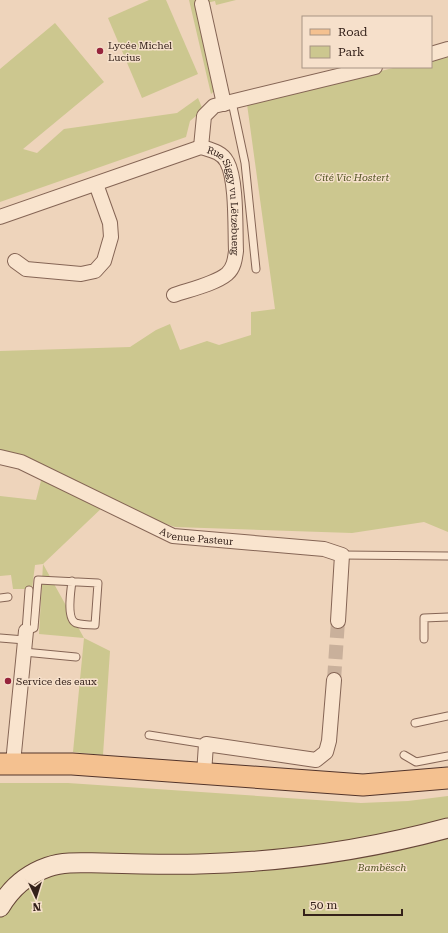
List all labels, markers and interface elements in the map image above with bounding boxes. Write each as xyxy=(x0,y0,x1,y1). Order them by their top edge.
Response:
legend xyxy=(302,16,432,68)
text: Road xyxy=(338,25,368,39)
place label: Lycée Michel Lucius xyxy=(108,40,172,63)
text: Park xyxy=(338,45,365,59)
marker: Lycée Michel Lucius xyxy=(95,46,105,56)
street label: Rue Siggy vu Lëtzebuerg xyxy=(206,144,242,257)
park label: Cité Vic Hostert xyxy=(315,172,389,183)
street label: Avenue Pasteur xyxy=(158,525,234,547)
marker: Service des eaux xyxy=(3,676,13,686)
place label: Service des eaux xyxy=(16,676,97,687)
park label: Bambësch xyxy=(357,862,406,873)
north arrow xyxy=(16,877,56,917)
scale bar xyxy=(304,891,402,917)
text: 50 m xyxy=(310,898,337,912)
text: N xyxy=(31,900,41,913)

